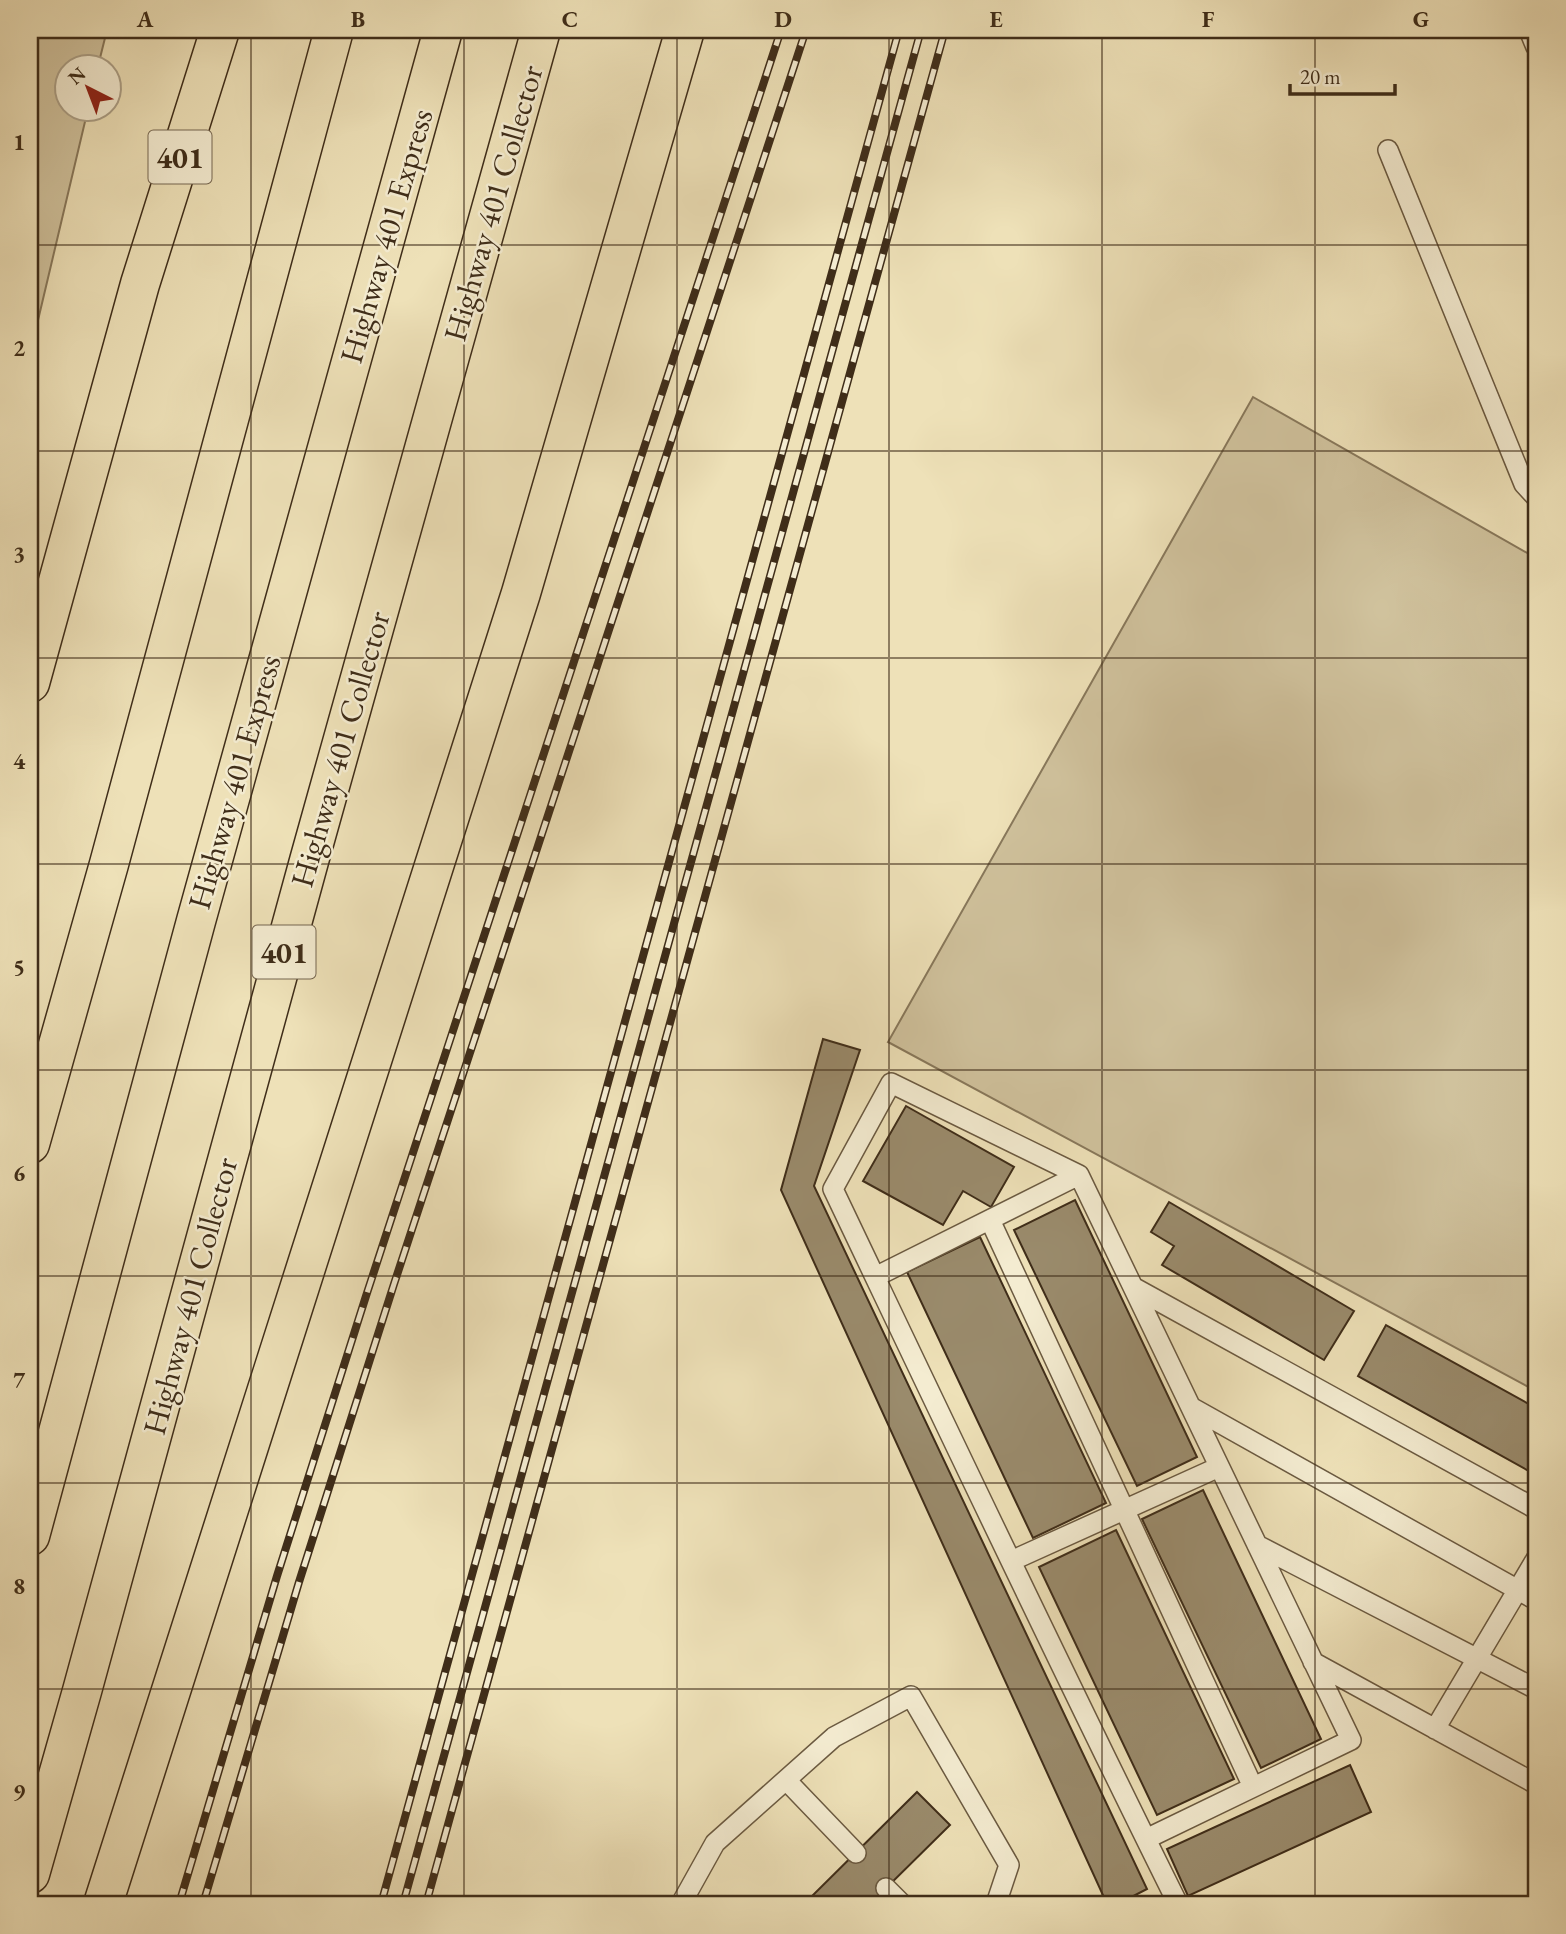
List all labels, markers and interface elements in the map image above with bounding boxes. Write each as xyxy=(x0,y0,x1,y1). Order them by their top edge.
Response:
text: A xyxy=(136,4,154,34)
text: B xyxy=(351,4,365,34)
text: C xyxy=(562,4,578,34)
text: D xyxy=(774,4,792,34)
text: E xyxy=(989,4,1003,34)
text: F xyxy=(1202,4,1215,34)
text: G xyxy=(1413,4,1429,34)
north arrow xyxy=(52,52,122,122)
scale bar xyxy=(1290,52,1394,96)
street label: Highway 401 Collector xyxy=(433,60,553,346)
text: N xyxy=(63,61,92,90)
text: 20 m xyxy=(1300,63,1341,90)
street label: Highway 401 Express xyxy=(330,104,442,368)
text: 1 xyxy=(13,127,25,157)
road number: 401 xyxy=(148,130,212,183)
text: 2 xyxy=(13,333,25,363)
text: 3 xyxy=(13,539,25,569)
street label: Highway 401 Collector xyxy=(280,606,400,892)
street label: Highway 401 Express xyxy=(178,650,290,914)
text: 4 xyxy=(13,746,26,776)
road number: 401 xyxy=(252,926,316,978)
text: 5 xyxy=(13,952,25,982)
street label: Highway 401 Collector xyxy=(133,1152,247,1439)
text: 6 xyxy=(13,1158,25,1188)
text: 7 xyxy=(13,1365,26,1395)
text: 8 xyxy=(13,1571,25,1601)
text: 9 xyxy=(13,1777,25,1807)

